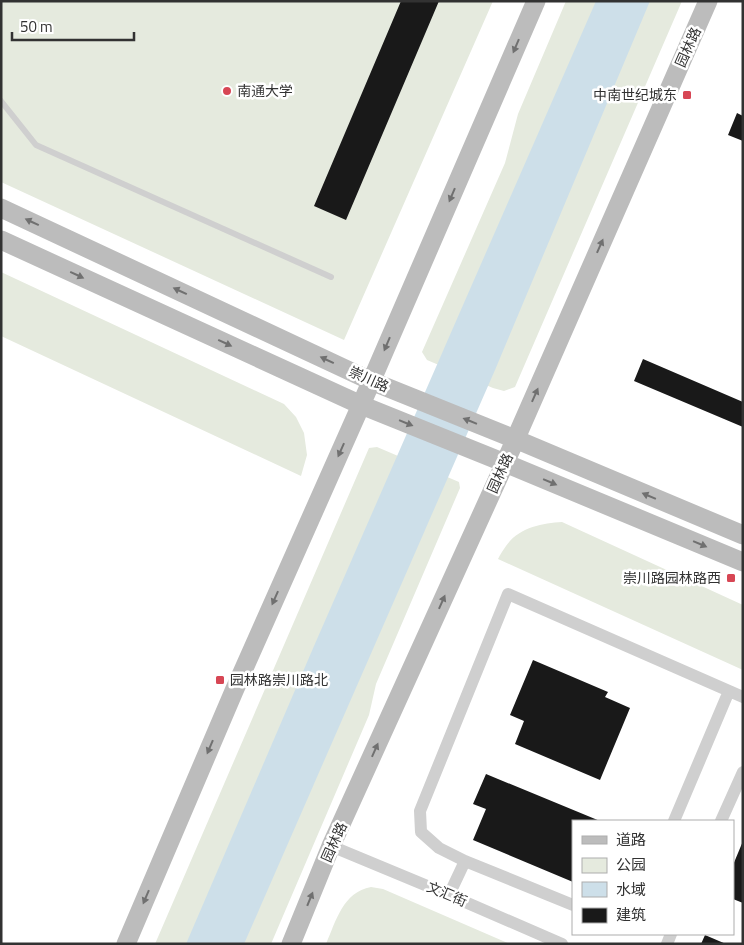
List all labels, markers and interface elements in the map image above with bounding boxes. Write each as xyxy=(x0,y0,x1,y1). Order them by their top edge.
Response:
scale bar xyxy=(12,10,135,42)
text: 50 m xyxy=(20,15,53,38)
street label: 园林路 xyxy=(669,23,706,70)
one-way arrow xyxy=(512,39,520,53)
place label: 南通大学 xyxy=(237,80,293,101)
place label: 中南世纪城东 xyxy=(593,84,677,105)
marker: 南通大学 xyxy=(221,85,233,97)
marker: 中南世纪城东 xyxy=(681,89,693,101)
one-way arrow xyxy=(447,188,455,202)
one-way arrow xyxy=(25,218,39,226)
one-way arrow xyxy=(597,239,605,253)
one-way arrow xyxy=(70,271,84,279)
one-way arrow xyxy=(172,287,187,296)
one-way arrow xyxy=(382,337,390,351)
one-way arrow xyxy=(218,339,232,347)
one-way arrow xyxy=(320,356,334,364)
street label: 崇川路 xyxy=(346,360,393,397)
one-way arrow xyxy=(531,388,539,402)
one-way arrow xyxy=(462,417,477,425)
one-way arrow xyxy=(399,420,413,428)
one-way arrow xyxy=(337,443,345,457)
street label: 园林路 xyxy=(481,449,518,496)
one-way arrow xyxy=(543,478,557,486)
one-way arrow xyxy=(642,491,656,499)
one-way arrow xyxy=(693,541,707,549)
place label: 崇川路园林路西 xyxy=(623,567,721,588)
marker: 崇川路园林路西 xyxy=(725,572,737,584)
one-way arrow xyxy=(271,591,279,605)
one-way arrow xyxy=(438,595,446,609)
place label: 园林路崇川路北 xyxy=(230,669,328,690)
marker: 园林路崇川路北 xyxy=(214,674,226,686)
one-way arrow xyxy=(206,740,214,754)
one-way arrow xyxy=(371,743,379,757)
street label: 园林路 xyxy=(315,818,352,865)
legend xyxy=(572,820,734,935)
text: 道路 xyxy=(616,828,646,851)
text: 公园 xyxy=(616,853,646,876)
street label: 文汇街 xyxy=(424,876,471,911)
text: 水域 xyxy=(616,878,646,901)
one-way arrow xyxy=(142,890,150,904)
one-way arrow xyxy=(306,892,314,906)
text: 建筑 xyxy=(616,903,646,926)

